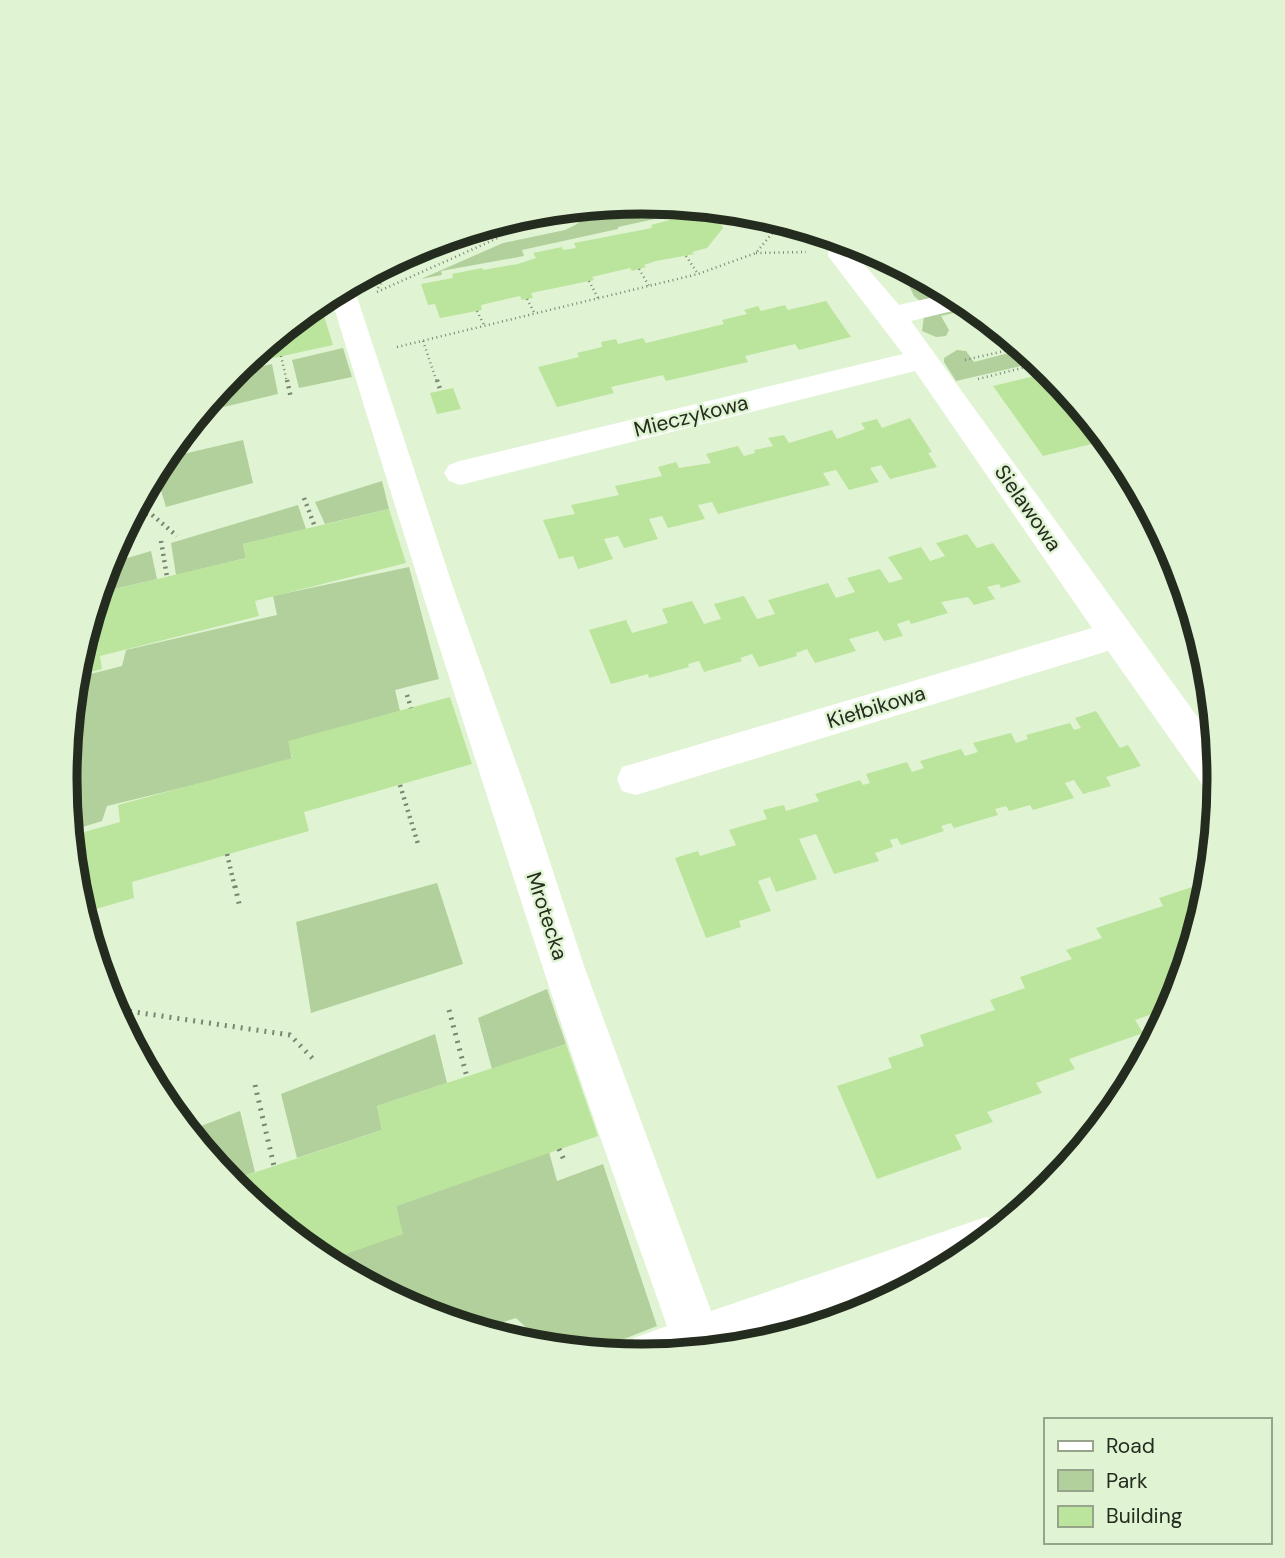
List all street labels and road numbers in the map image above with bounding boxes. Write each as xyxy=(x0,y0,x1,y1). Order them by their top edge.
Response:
street label: Mieczykowa xyxy=(631,388,751,444)
street label: Sielawowa xyxy=(988,459,1068,557)
street label: Kiełbikowa xyxy=(823,679,929,735)
street label: Mrotecka xyxy=(520,868,574,964)

